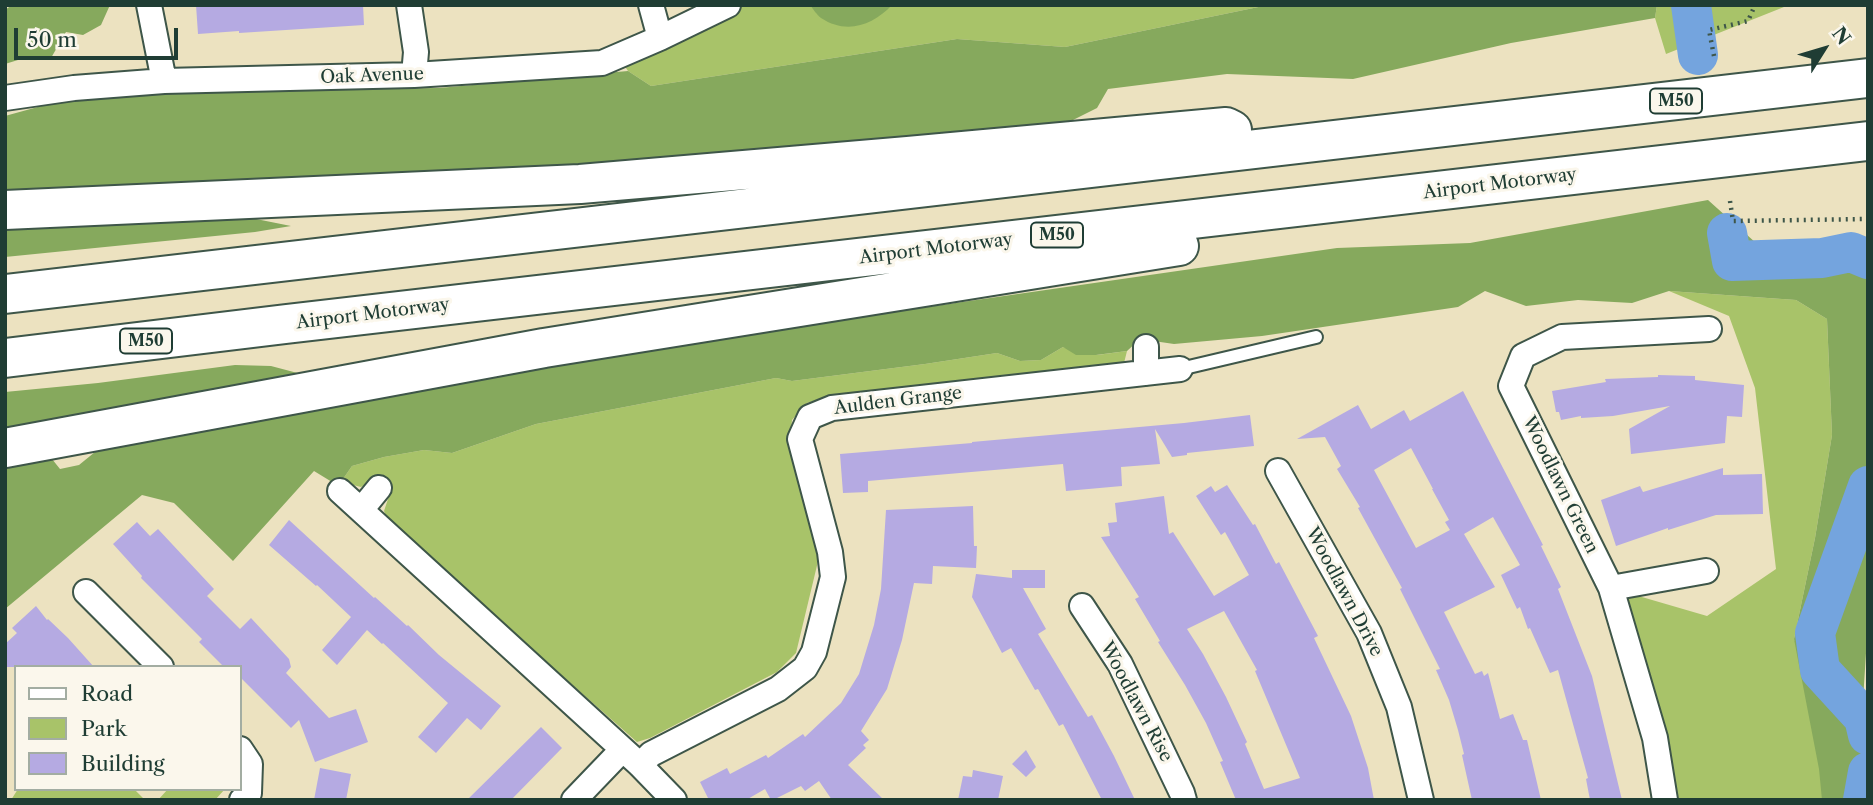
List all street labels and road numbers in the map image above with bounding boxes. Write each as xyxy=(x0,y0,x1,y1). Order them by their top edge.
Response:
street label: Oak Avenue xyxy=(320,63,424,89)
road number: M50 xyxy=(1650,88,1702,114)
street label: Airport Motorway xyxy=(1422,164,1578,204)
road number: M50 xyxy=(1031,222,1083,247)
street label: Airport Motorway xyxy=(858,229,1014,269)
street label: Airport Motorway xyxy=(295,294,451,334)
road number: M50 xyxy=(120,328,172,354)
street label: Aulden Grange xyxy=(833,382,963,420)
street label: Woodlawn Green xyxy=(1517,413,1603,557)
street label: Woodlawn Drive xyxy=(1301,524,1387,660)
street label: Woodlawn Rise xyxy=(1095,638,1177,766)

